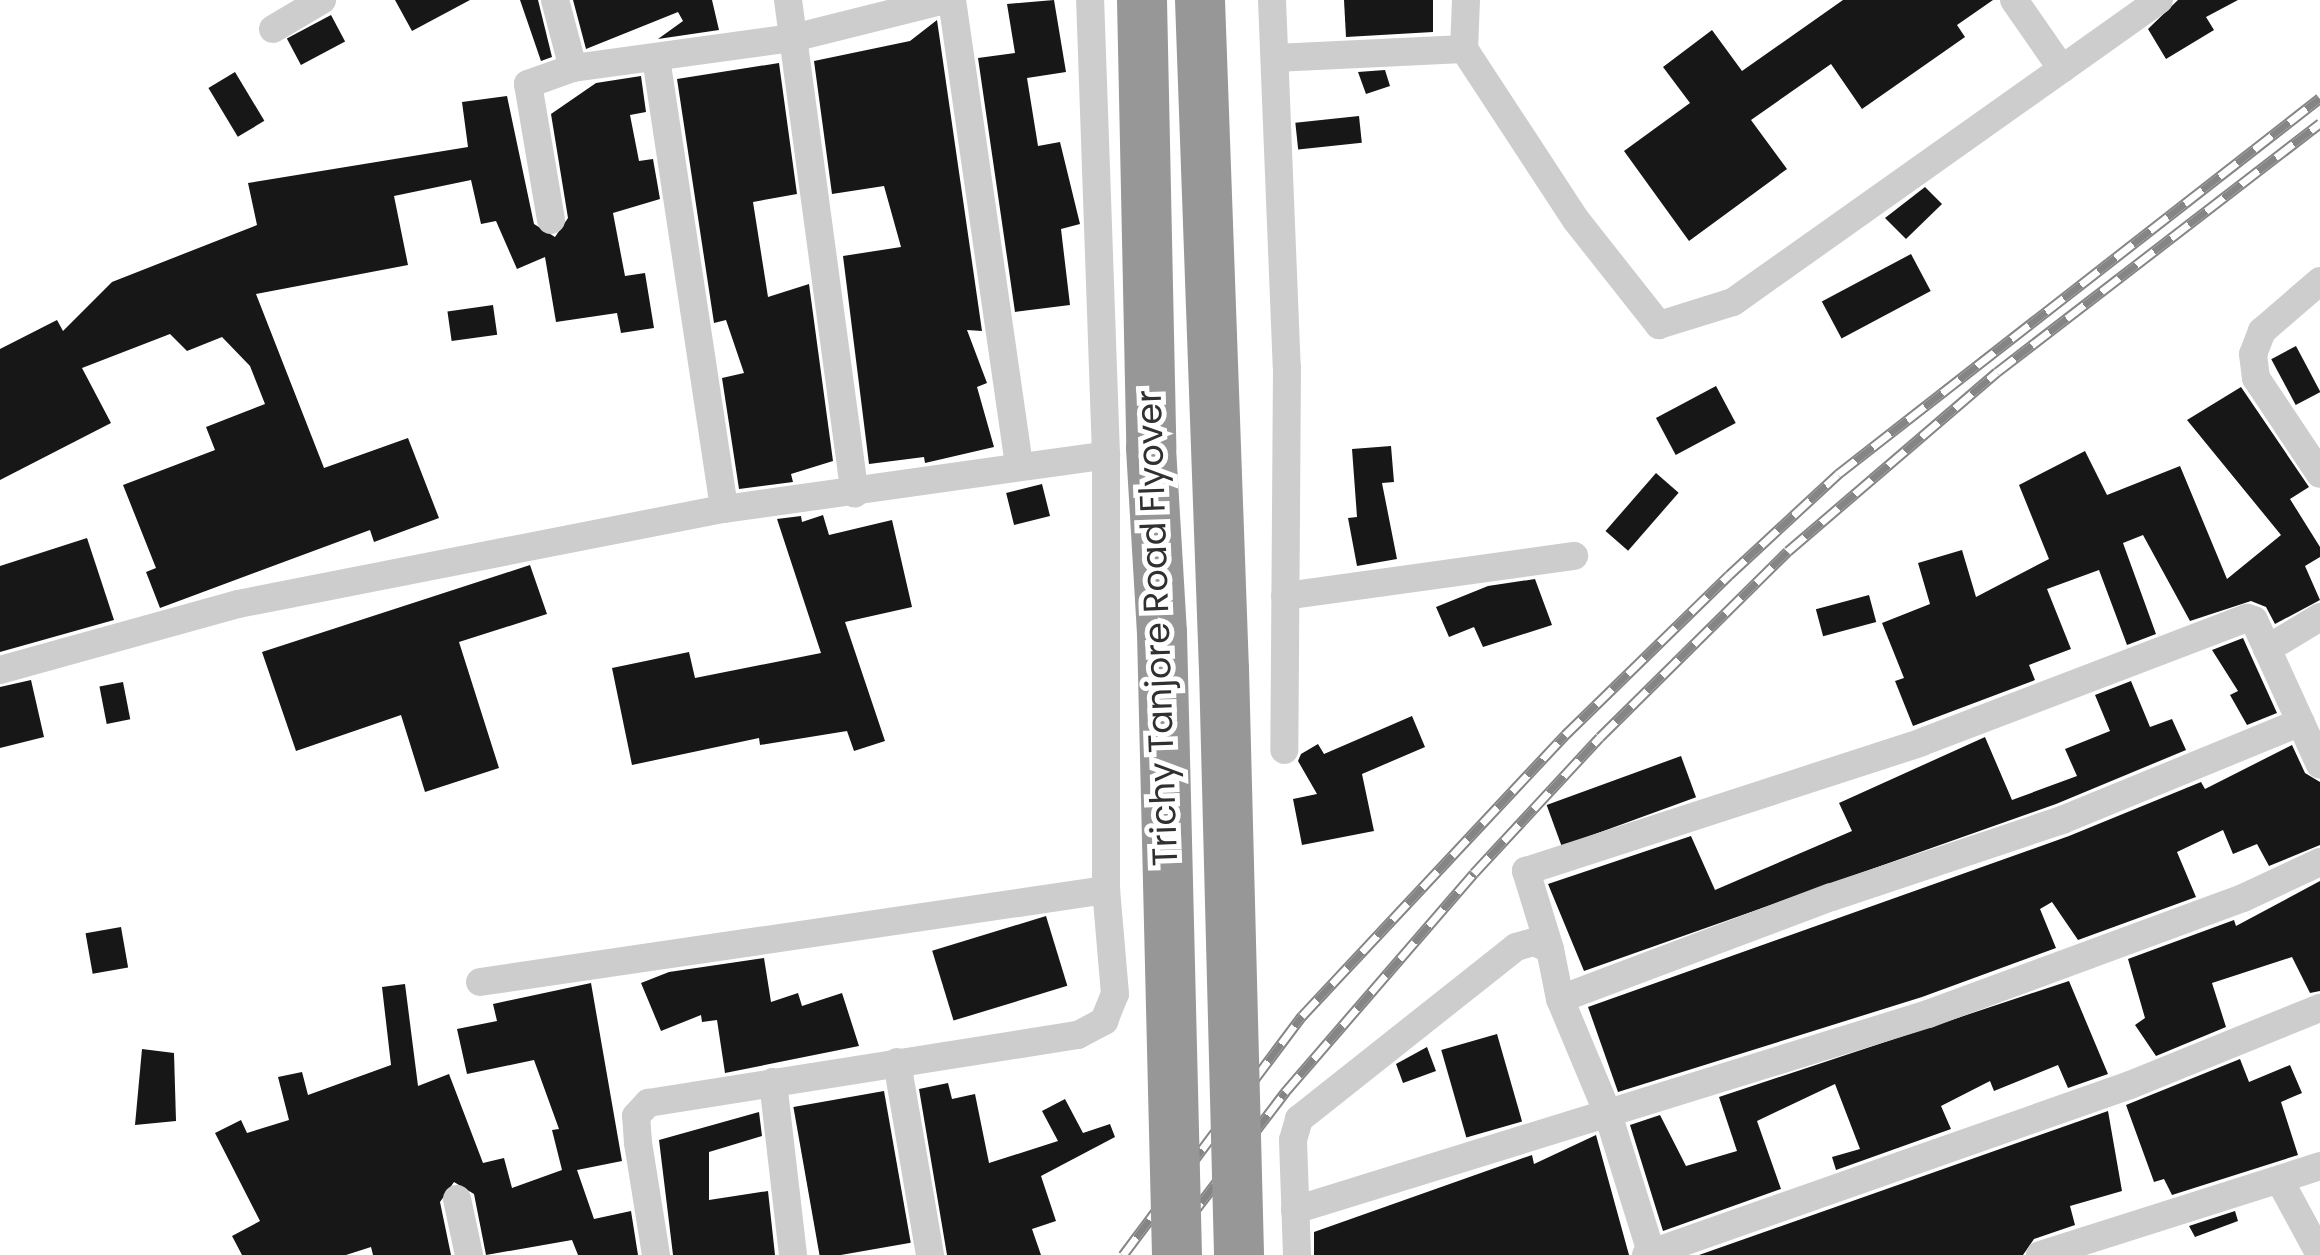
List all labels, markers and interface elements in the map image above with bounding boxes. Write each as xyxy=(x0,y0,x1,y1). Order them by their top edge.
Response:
street label: Trichy Tanjore Road Flyover xyxy=(1128,389,1186,867)

